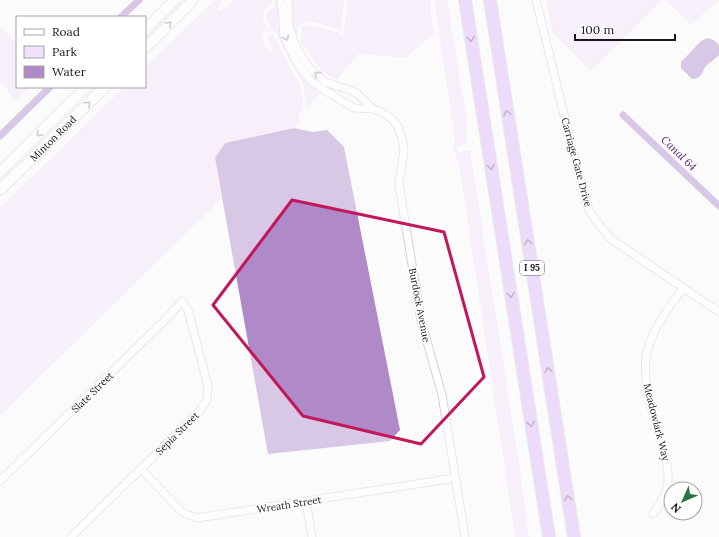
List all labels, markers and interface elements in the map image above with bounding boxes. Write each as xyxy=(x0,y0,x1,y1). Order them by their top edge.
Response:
legend xyxy=(16,16,146,88)
scale bar xyxy=(575,16,675,42)
one-way arrow xyxy=(164,21,172,29)
text: 100 m xyxy=(581,22,614,37)
text: Road xyxy=(52,24,80,39)
one-way arrow xyxy=(281,35,290,42)
one-way arrow xyxy=(466,35,475,42)
text: Park xyxy=(52,44,78,59)
text: Water xyxy=(52,64,87,79)
one-way arrow xyxy=(314,72,322,79)
one-way arrow xyxy=(83,101,91,108)
one-way arrow xyxy=(503,110,512,116)
street label: Minton Road xyxy=(27,113,79,164)
street label: Carriage Gate Drive xyxy=(558,116,595,209)
one-way arrow xyxy=(36,129,44,137)
water label: Canal 64 xyxy=(658,133,700,174)
one-way arrow xyxy=(486,164,495,170)
one-way arrow xyxy=(524,239,533,245)
road number: I 95 xyxy=(520,261,544,275)
street label: Burdock Avenue xyxy=(406,267,433,344)
one-way arrow xyxy=(506,292,515,298)
one-way arrow xyxy=(544,367,553,373)
street label: Slate Street xyxy=(68,369,116,416)
street label: Meadowlark Way xyxy=(641,382,673,463)
street label: Sepia Street xyxy=(153,409,202,458)
one-way arrow xyxy=(526,421,535,427)
north arrow xyxy=(663,481,703,521)
street label: Wreath Street xyxy=(256,493,322,516)
one-way arrow xyxy=(564,495,573,502)
text: N xyxy=(668,500,684,516)

